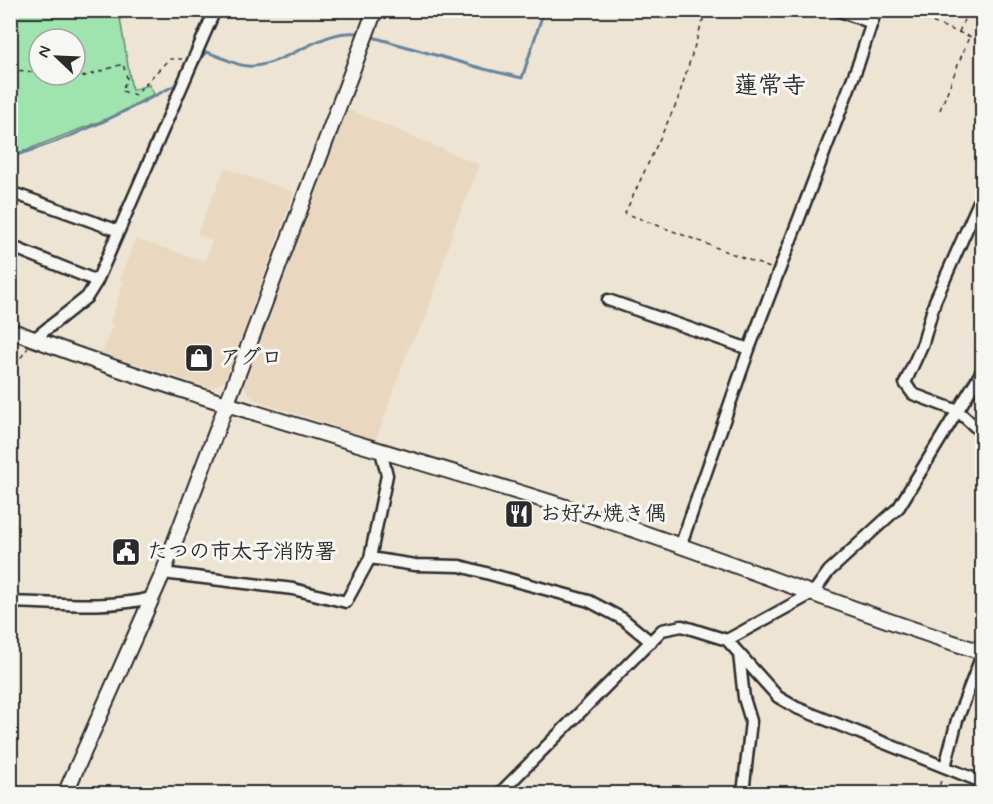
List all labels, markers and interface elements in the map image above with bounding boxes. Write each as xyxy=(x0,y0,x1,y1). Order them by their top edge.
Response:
north arrow xyxy=(27,27,87,87)
text: N xyxy=(33,43,56,61)
district label: 蓮常寺 xyxy=(734,71,806,102)
shop icon: アグロ xyxy=(183,342,215,374)
place label: アグロ xyxy=(220,344,282,372)
restaurant icon: お好み焼き偶 xyxy=(503,498,535,530)
place label: お好み焼き偶 xyxy=(540,500,666,528)
public building icon: たつの市太子消防署 xyxy=(110,536,142,568)
place label: たつの市太子消防署 xyxy=(147,538,336,566)

